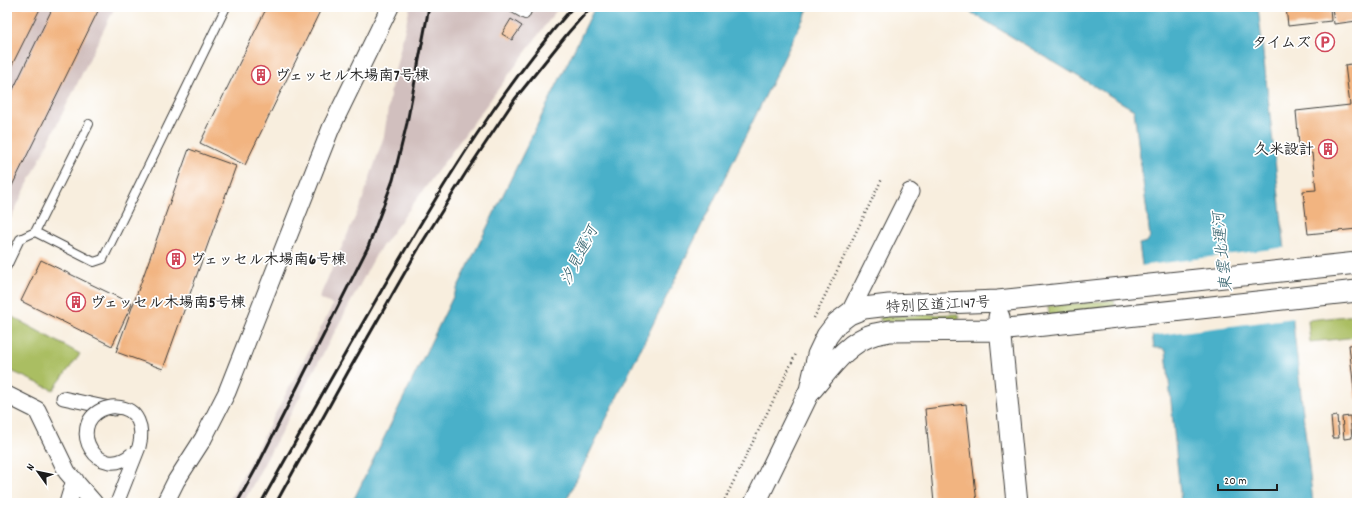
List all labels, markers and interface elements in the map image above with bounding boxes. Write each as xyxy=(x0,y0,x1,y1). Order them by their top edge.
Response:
parking icon: タイムズ xyxy=(1314,31,1336,53)
place label: タイムズ xyxy=(1252,33,1311,55)
building icon: ヴェッセル木場南7号棟 xyxy=(250,64,272,86)
place label: ヴェッセル木場南7号棟 xyxy=(275,66,430,88)
building icon: 久米設計 xyxy=(1317,138,1339,160)
place label: 久米設計 xyxy=(1254,140,1314,162)
water label: 東雲北運河 xyxy=(1208,209,1239,293)
water label: 汐見運河 xyxy=(555,221,606,290)
building icon: ヴェッセル木場南6号棟 xyxy=(165,248,187,270)
place label: ヴェッセル木場南6号棟 xyxy=(190,250,346,272)
building icon: ヴェッセル木場南5号棟 xyxy=(65,291,87,313)
street label: 特別区道江147号 xyxy=(885,292,991,320)
place label: ヴェッセル木場南5号棟 xyxy=(90,293,246,315)
north arrow xyxy=(18,452,58,492)
text: N xyxy=(23,461,40,474)
scale bar xyxy=(1218,466,1277,492)
text: 20 m xyxy=(1224,473,1247,490)

